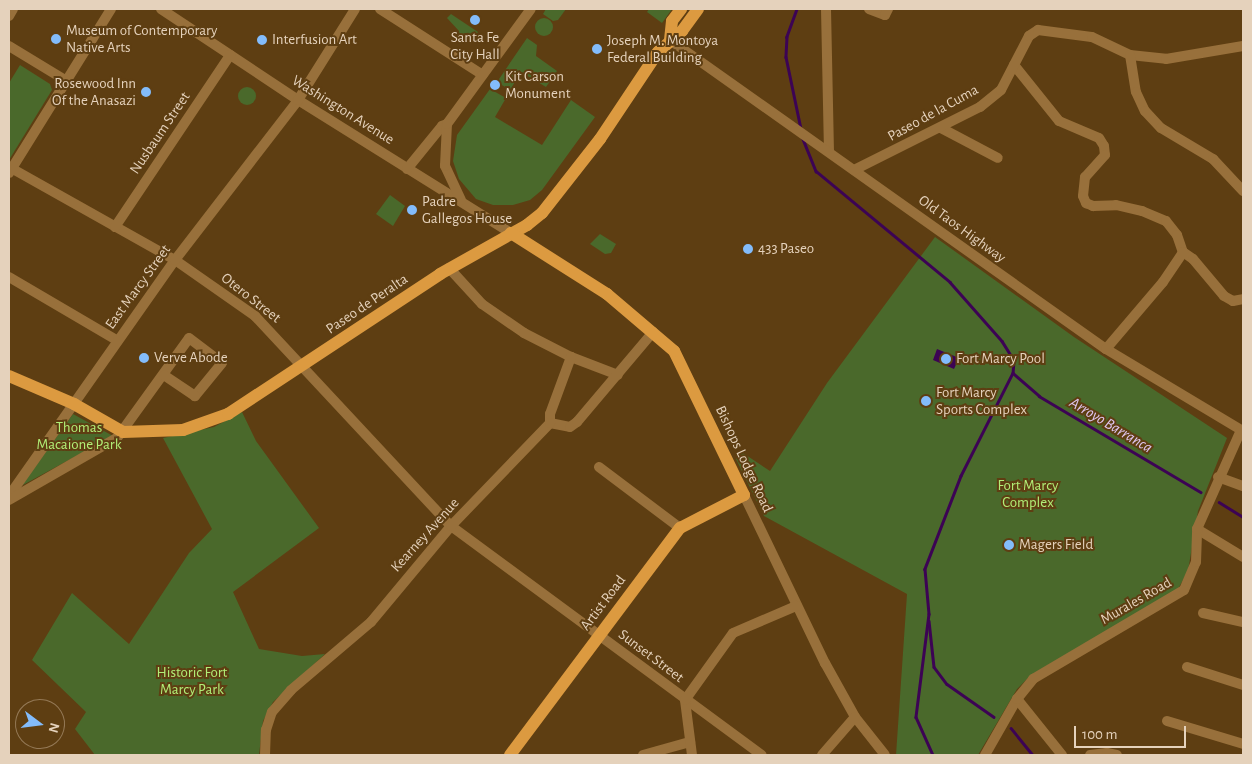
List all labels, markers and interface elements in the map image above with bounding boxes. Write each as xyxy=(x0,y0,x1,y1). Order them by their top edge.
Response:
marker: Santa Fe City Hall xyxy=(469,14,481,26)
place label: Museum of Contemporary Native Arts xyxy=(66,21,217,56)
place label: Santa Fe City Hall xyxy=(450,28,500,63)
place label: Interfusion Art xyxy=(272,31,357,49)
place label: Joseph M. Montoya Federal Building xyxy=(607,31,718,66)
marker: Museum of Contemporary Native Arts xyxy=(50,33,62,45)
marker: Interfusion Art xyxy=(256,34,268,46)
marker: Joseph M. Montoya Federal Building xyxy=(591,43,603,55)
place label: Kit Carson Monument xyxy=(505,67,570,102)
street label: Washington Avenue xyxy=(289,71,397,149)
place label: Rosewood Inn Of the Anasazi xyxy=(52,74,136,109)
marker: Kit Carson Monument xyxy=(489,79,501,91)
street label: Paseo de la Cuma xyxy=(884,81,982,145)
marker: Rosewood Inn Of the Anasazi xyxy=(140,86,152,98)
street label: Nusbaum Street xyxy=(126,88,194,178)
street label: Old Taos Highway xyxy=(915,191,1009,267)
place label: Padre Gallegos House xyxy=(422,192,512,227)
marker: Padre Gallegos House xyxy=(406,204,418,216)
place label: 433 Paseo xyxy=(758,240,814,258)
street label: East Marcy Street xyxy=(101,241,175,333)
marker: 433 Paseo xyxy=(742,243,754,255)
street label: Otero Street xyxy=(217,269,285,327)
street label: Paseo de Peralta xyxy=(323,270,411,338)
place label: Verve Abode xyxy=(154,349,228,367)
place label: Fort Marcy Pool xyxy=(956,350,1045,368)
marker: Verve Abode xyxy=(138,352,150,364)
marker: Fort Marcy Pool xyxy=(940,353,952,365)
place label: Fort Marcy Sports Complex xyxy=(936,383,1027,418)
water label: Arroyo Barranca xyxy=(1066,393,1156,457)
marker: Fort Marcy Sports Complex xyxy=(920,395,932,407)
street label: Bishops Lodge Road xyxy=(711,403,777,515)
park label: Thomas Macaione Park xyxy=(36,418,122,453)
park label: Fort Marcy Complex xyxy=(998,476,1058,511)
street label: Kearney Avenue xyxy=(387,494,463,576)
place label: Magers Field xyxy=(1019,536,1093,554)
marker: Magers Field xyxy=(1003,539,1015,551)
street label: Artist Road xyxy=(576,572,630,634)
street label: Murales Road xyxy=(1097,573,1175,629)
street label: Sunset Street xyxy=(615,626,687,686)
park label: Historic Fort Marcy Park xyxy=(157,663,227,698)
north arrow xyxy=(15,699,65,749)
scale bar xyxy=(1077,716,1190,748)
text: N xyxy=(46,721,62,734)
text: 100 m xyxy=(1082,727,1117,742)

